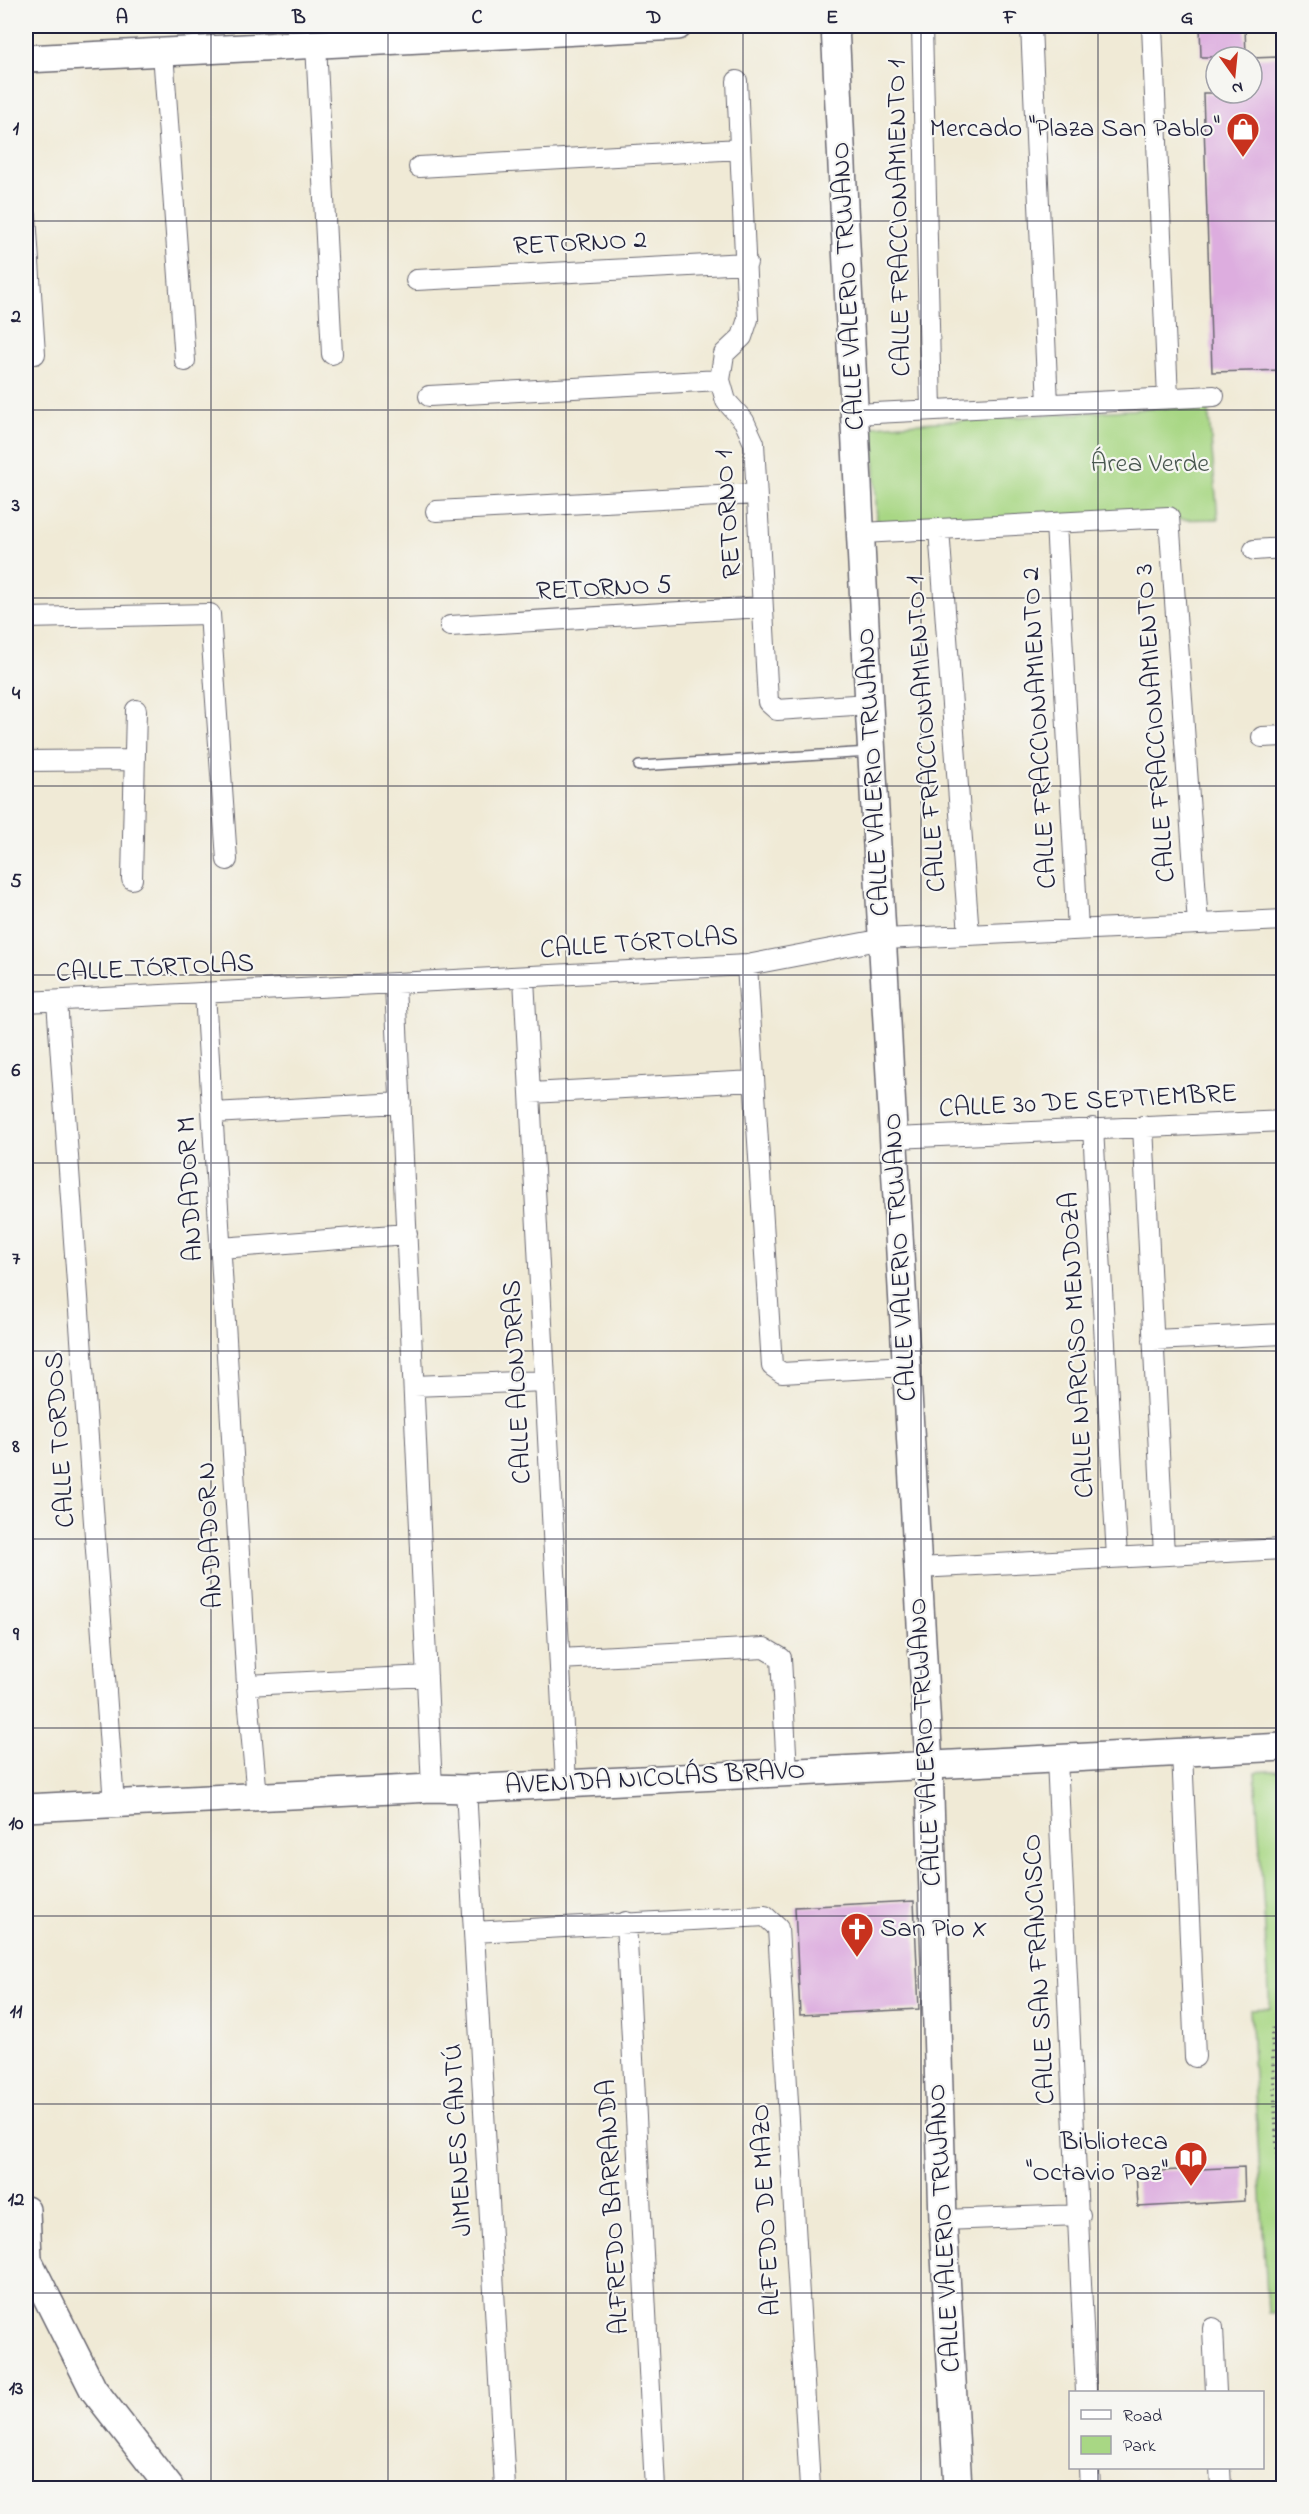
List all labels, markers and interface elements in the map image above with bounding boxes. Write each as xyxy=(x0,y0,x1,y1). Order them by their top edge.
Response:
text: A xyxy=(116,4,128,33)
text: B xyxy=(291,4,306,33)
text: C xyxy=(472,4,483,33)
text: D xyxy=(646,4,661,33)
text: E xyxy=(826,4,838,33)
text: F xyxy=(1003,4,1017,33)
text: G xyxy=(1181,4,1194,33)
north arrow xyxy=(1204,45,1264,105)
street label: CALLE FRACCIONAMIENTO 1 xyxy=(878,59,922,377)
text: N xyxy=(1229,75,1246,101)
place label: Mercado "Plaza San Pablo" xyxy=(930,110,1220,149)
shop icon: Mercado "Plaza San Pablo" xyxy=(1225,111,1261,158)
text: 1 xyxy=(13,115,20,144)
street label: CALLE VALERIO TRUJANO xyxy=(822,141,876,431)
street label: RETORNO 2 xyxy=(512,221,648,267)
text: 2 xyxy=(10,303,21,332)
park label: Área Verde xyxy=(1091,445,1210,484)
street label: RETORNO 1 xyxy=(705,448,753,580)
text: 3 xyxy=(11,492,20,521)
street label: CALLE FRACCIONAMIENTO 3 xyxy=(1125,562,1187,884)
street label: RETORNO 5 xyxy=(535,566,673,612)
street label: CALLE FRACCIONAMIENTO 2 xyxy=(1012,566,1068,890)
street label: CALLE FRACCIONAMIENTO 1 xyxy=(896,574,958,894)
street label: CALLE VALERIO TRUJANO xyxy=(847,627,901,917)
text: 4 xyxy=(12,680,21,709)
text: 5 xyxy=(10,868,22,897)
street label: CALLE TÓRTOLAS xyxy=(539,918,739,970)
street label: CALLE TÓRTOLAS xyxy=(55,944,255,994)
text: 6 xyxy=(12,1057,21,1086)
street label: CALLE 30 DE SEPTIEMBRE xyxy=(938,1075,1238,1129)
street label: CALLE VALERIO TRUJANO xyxy=(874,1112,928,1402)
street label: ANDADOR M xyxy=(168,1115,214,1263)
street label: CALLE NARCISO MENDOZA xyxy=(1050,1191,1106,1499)
text: 7 xyxy=(12,1245,21,1274)
street label: CALLE ALONDRAS xyxy=(493,1279,543,1485)
street label: CALLE TORDOS xyxy=(35,1351,87,1529)
text: 8 xyxy=(11,1433,20,1462)
street label: ANDADOR N xyxy=(188,1461,234,1609)
street label: CALLE VALERIO TRUJANO xyxy=(899,1597,953,1887)
text: 9 xyxy=(12,1621,20,1650)
street label: AVENIDA NICOLÁS BRAVO xyxy=(504,1752,806,1806)
text: 10 xyxy=(9,1810,24,1839)
street label: CALLE SAN FRANCISCO xyxy=(1013,1833,1067,2105)
place label: San Pio X xyxy=(880,1910,987,1949)
church icon: San Pio X xyxy=(839,1911,875,1958)
text: 11 xyxy=(10,1998,23,2027)
street label: JIMENES CANTÚ xyxy=(434,2043,484,2237)
street label: ALFREDO BARRANDA xyxy=(588,2078,640,2336)
street label: CALLE VALERIO TRUJANO xyxy=(918,2083,972,2373)
street label: ALFEDO DE MAZO xyxy=(742,2103,792,2317)
place label: Biblioteca "Octavio Paz" xyxy=(1026,2123,1168,2193)
library icon: Biblioteca "Octavio Paz" xyxy=(1173,2140,1209,2187)
text: 12 xyxy=(8,2186,24,2215)
text: 13 xyxy=(9,2375,23,2404)
legend xyxy=(1069,2391,1264,2469)
text: Road xyxy=(1123,2404,1162,2430)
text: Park xyxy=(1123,2434,1156,2460)

